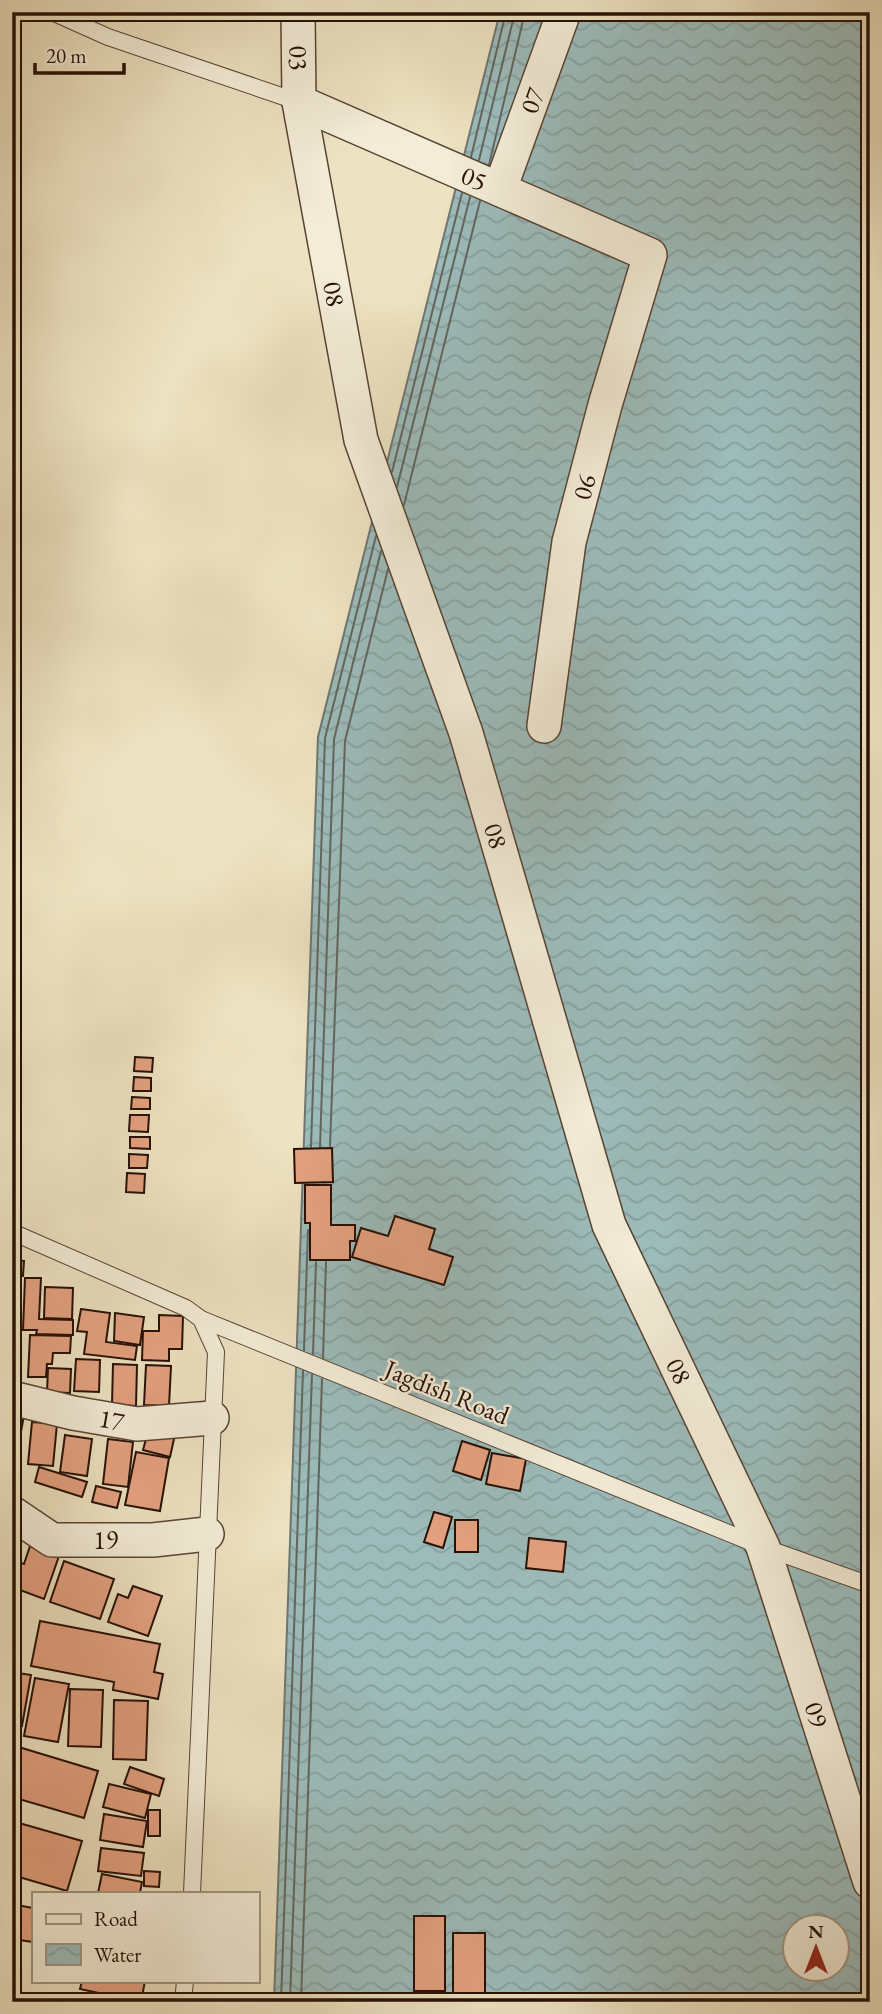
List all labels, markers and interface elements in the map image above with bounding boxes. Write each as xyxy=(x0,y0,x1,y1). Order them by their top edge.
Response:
scale bar xyxy=(35,32,124,76)
text: 20 m xyxy=(46,42,87,69)
street label: 03 xyxy=(281,45,316,71)
street label: 07 xyxy=(512,83,552,118)
street label: 05 xyxy=(456,158,492,199)
street label: 08 xyxy=(315,278,353,309)
street label: 06 xyxy=(564,471,604,503)
street label: 08 xyxy=(476,819,516,853)
street label: Jagdish Road xyxy=(378,1351,515,1433)
street label: 08 xyxy=(658,1352,700,1390)
street label: 17 xyxy=(96,1401,127,1439)
street label: 19 xyxy=(93,1523,119,1557)
street label: 09 xyxy=(797,1697,837,1732)
legend xyxy=(32,1892,259,1982)
text: Road xyxy=(94,1905,138,1932)
north arrow xyxy=(780,1912,850,1982)
text: N xyxy=(808,1919,824,1944)
text: Water xyxy=(94,1941,141,1968)

